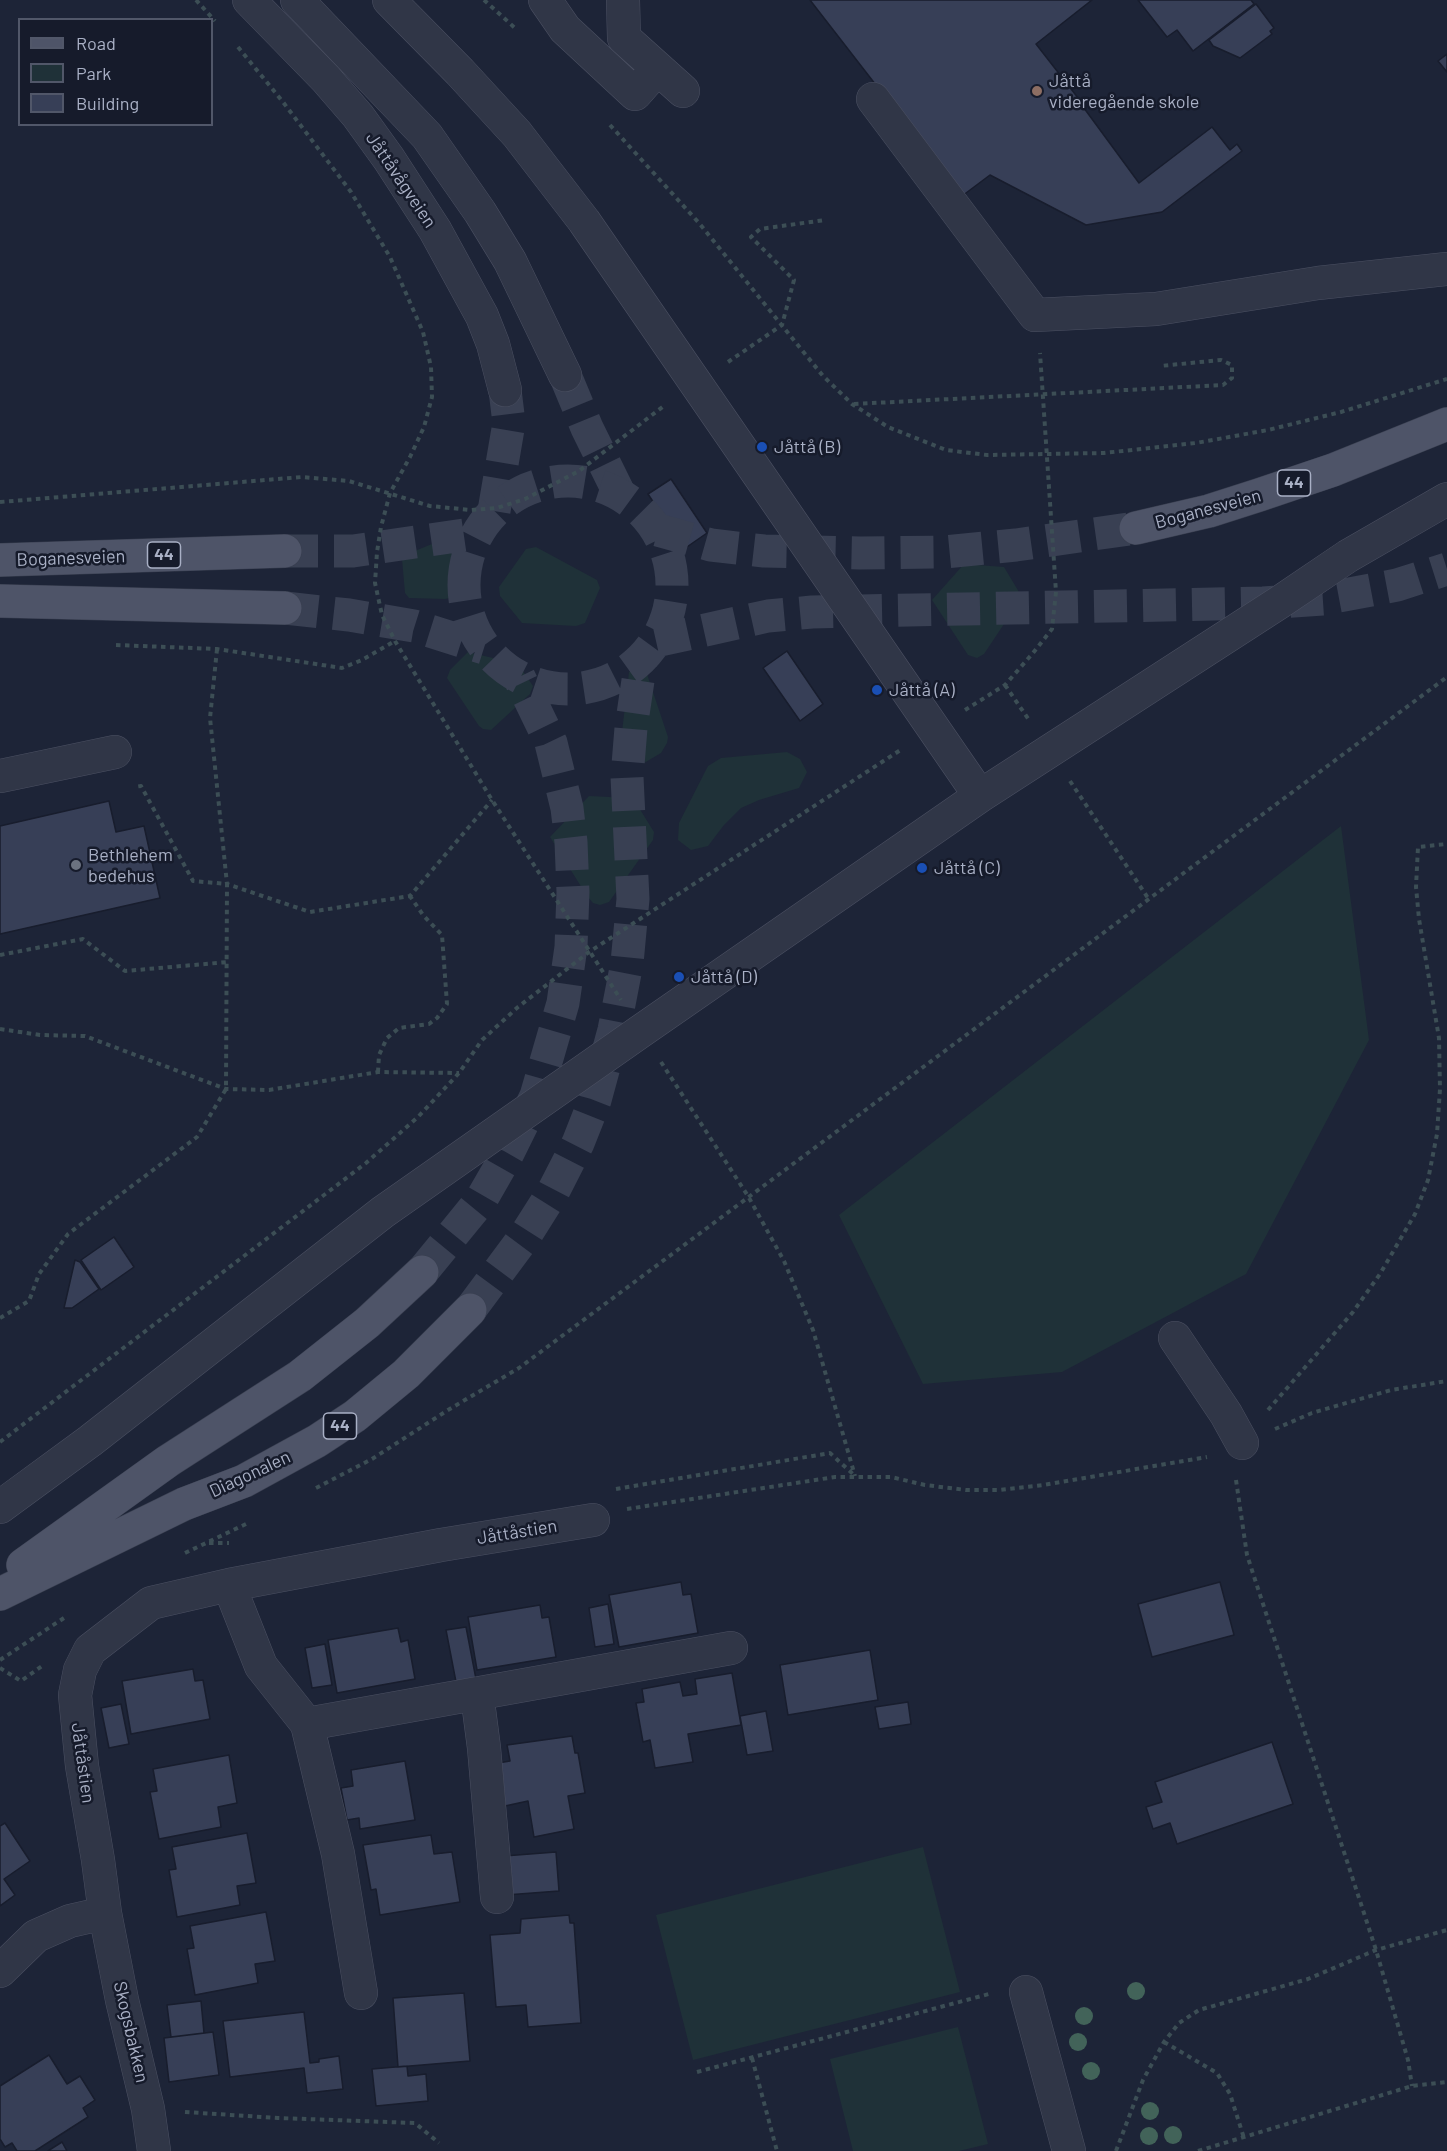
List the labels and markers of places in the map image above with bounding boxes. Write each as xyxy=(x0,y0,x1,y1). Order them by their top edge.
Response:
place label: Jåttå videregående skole xyxy=(1049,70,1199,112)
marker: Jåttå videregående skole xyxy=(1030,84,1044,98)
place label: Jåttå (B) xyxy=(774,436,840,458)
marker: Jåttå (B) xyxy=(755,440,769,454)
place label: Jåttå (A) xyxy=(889,679,955,701)
marker: Jåttå (A) xyxy=(870,683,884,697)
place label: Bethlehem bedehus xyxy=(88,844,173,886)
place label: Jåttå (C) xyxy=(934,857,1000,879)
marker: Bethlehem bedehus xyxy=(69,858,83,872)
marker: Jåttå (C) xyxy=(915,861,929,875)
place label: Jåttå (D) xyxy=(691,966,757,988)
marker: Jåttå (D) xyxy=(672,970,686,984)

